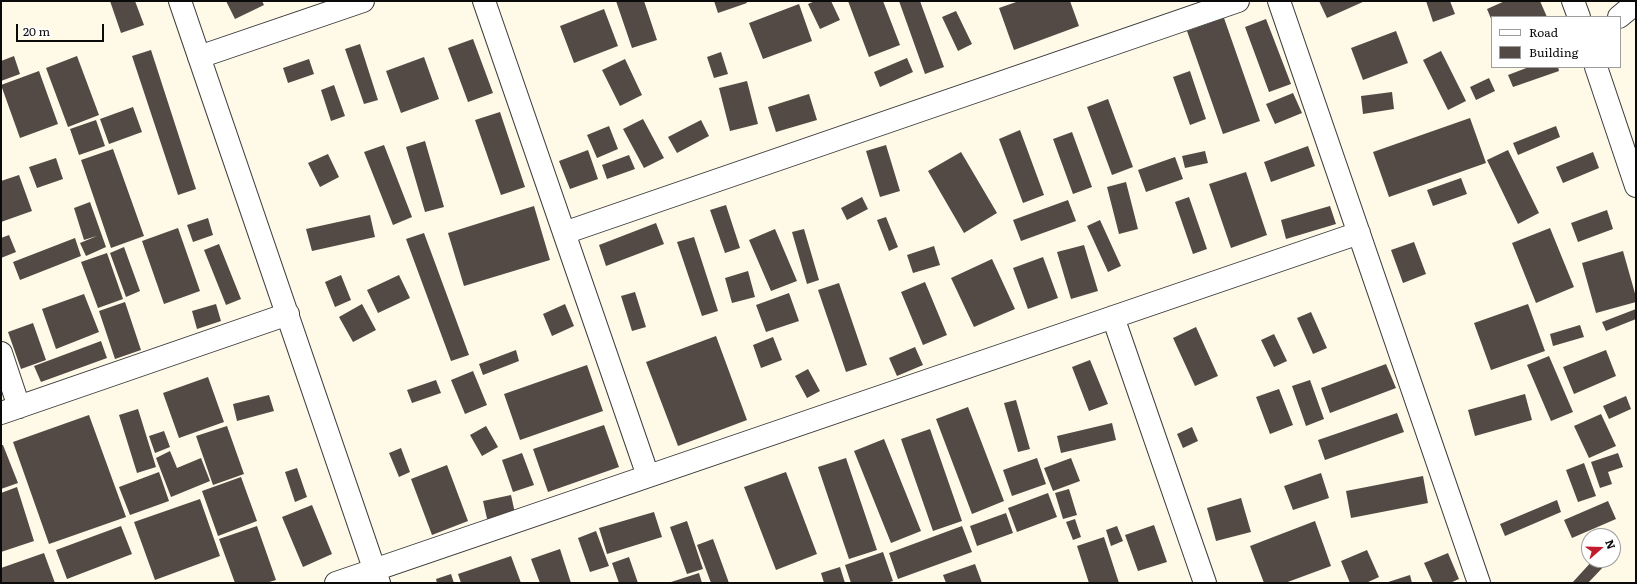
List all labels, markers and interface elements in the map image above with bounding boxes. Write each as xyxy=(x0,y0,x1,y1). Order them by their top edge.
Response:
scale bar xyxy=(18,16,106,42)
legend xyxy=(1491,16,1621,68)
text: 20 m xyxy=(23,22,50,40)
text: Road xyxy=(1529,23,1558,41)
text: Building xyxy=(1529,43,1578,61)
north arrow xyxy=(1581,528,1621,568)
text: N xyxy=(1602,537,1620,551)

